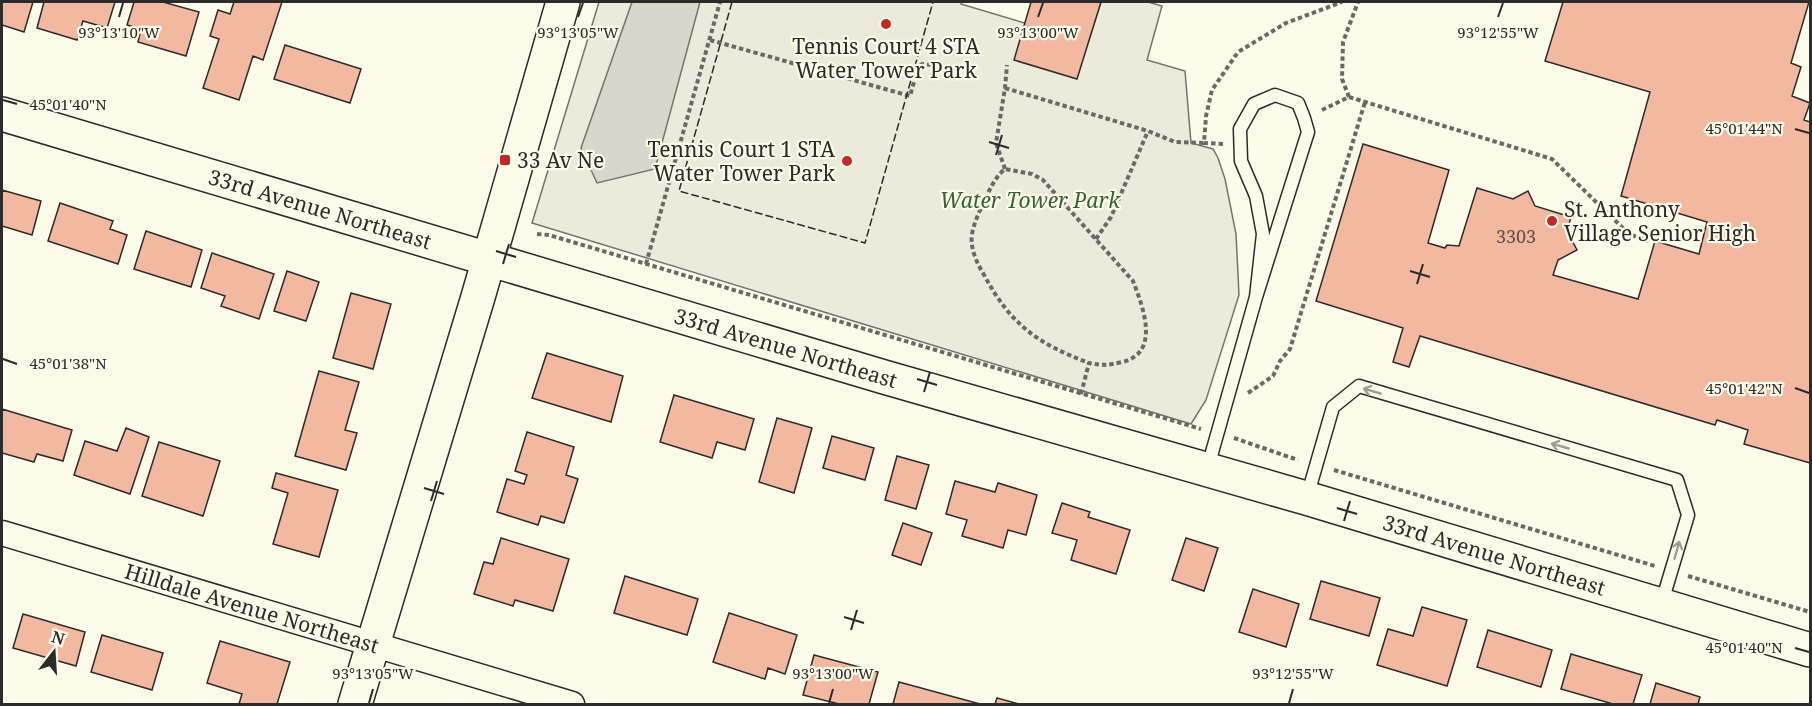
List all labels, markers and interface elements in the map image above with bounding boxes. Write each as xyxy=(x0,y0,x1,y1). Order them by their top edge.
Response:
marker: Tennis Court 4 STA Water Tower Park xyxy=(879,17,893,31)
text: 93°13'10"W xyxy=(78,22,160,42)
text: 93°13'05"W xyxy=(537,22,619,42)
text: 93°13'00"W xyxy=(997,22,1079,42)
text: 93°12'55"W xyxy=(1457,22,1539,42)
place label: Tennis Court 4 STA Water Tower Park xyxy=(792,32,980,84)
text: 45°01'40"N xyxy=(29,94,107,114)
text: 45°01'44"N xyxy=(1705,118,1783,138)
place label: Tennis Court 1 STA Water Tower Park xyxy=(647,135,836,187)
place label: 33 Av Ne xyxy=(517,146,604,174)
marker: 33 Av Ne xyxy=(498,153,512,167)
marker: Tennis Court 1 STA Water Tower Park xyxy=(840,154,854,168)
street label: 33rd Avenue Northeast xyxy=(205,162,435,255)
park label: Water Tower Park xyxy=(940,186,1121,214)
place label: St. Anthony Village Senior High xyxy=(1564,195,1756,247)
marker: St. Anthony Village Senior High xyxy=(1545,214,1559,228)
house number: 3303 xyxy=(1496,224,1536,248)
street label: 33rd Avenue Northeast xyxy=(671,301,901,394)
text: 45°01'38"N xyxy=(29,353,107,373)
text: 45°01'42"N xyxy=(1705,378,1783,398)
one-way arrow xyxy=(1363,384,1382,396)
one-way arrow xyxy=(1551,439,1570,451)
street label: 33rd Avenue Northeast xyxy=(1380,508,1609,602)
one-way arrow xyxy=(1672,541,1683,560)
street label: Hilldale Avenue Northeast xyxy=(122,557,382,659)
north arrow xyxy=(24,622,84,682)
text: N xyxy=(49,625,68,650)
text: 45°01'40"N xyxy=(1705,637,1783,657)
text: 93°13'05"W xyxy=(332,663,414,683)
text: 93°13'00"W xyxy=(792,663,874,683)
text: 93°12'55"W xyxy=(1252,663,1334,683)

